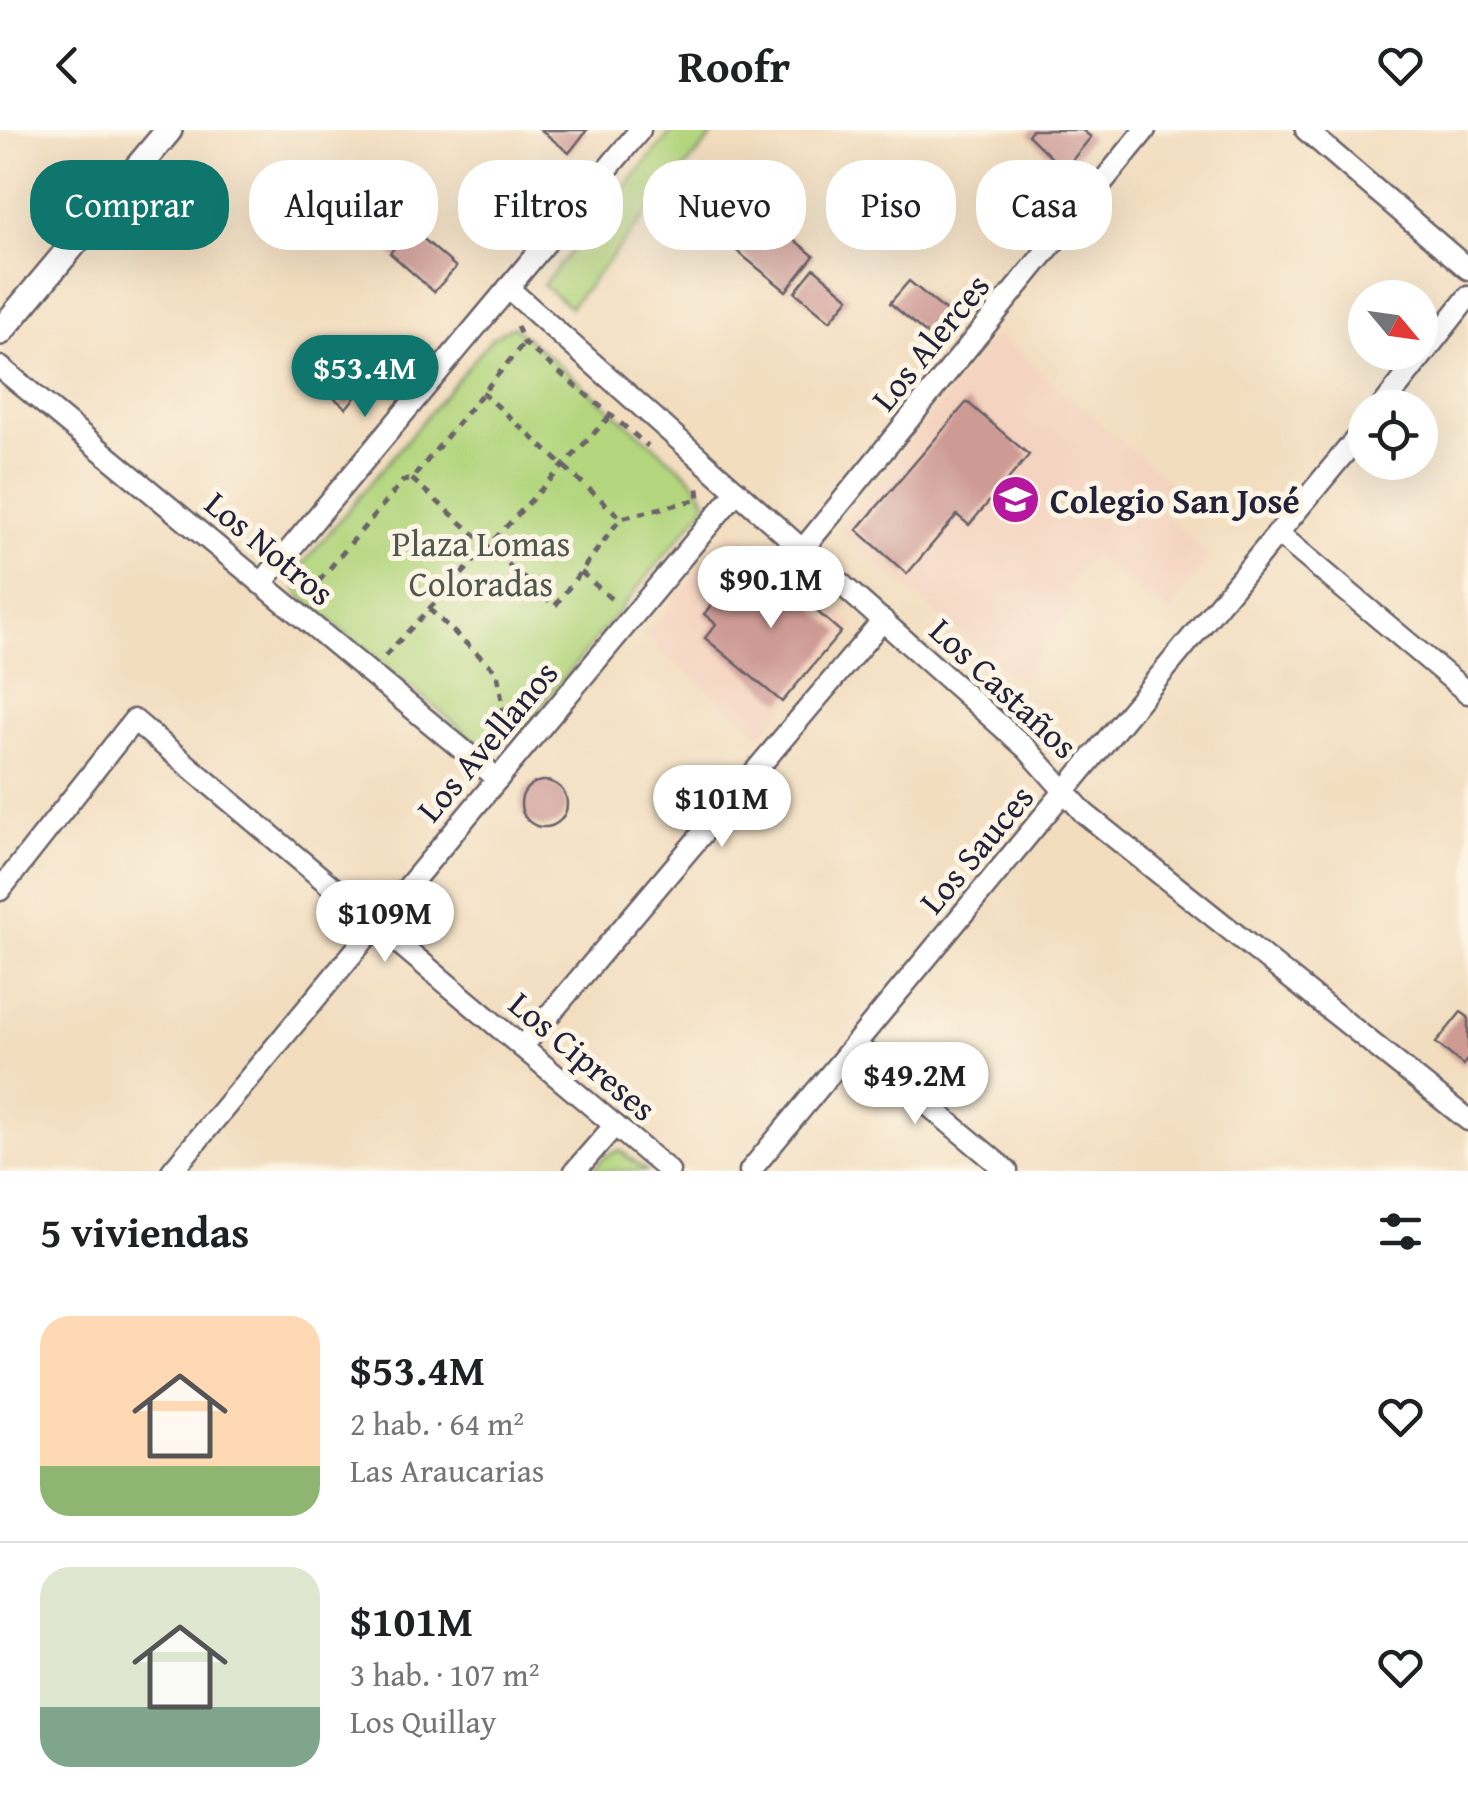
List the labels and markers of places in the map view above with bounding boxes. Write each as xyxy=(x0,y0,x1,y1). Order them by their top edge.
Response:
pin: $53.4M xyxy=(284,335,446,420)
school or university icon: Colegio San José xyxy=(989,474,1041,526)
place label: Colegio San José xyxy=(1050,475,1300,526)
pin: $90.1M xyxy=(690,546,852,631)
pin: $101M xyxy=(652,765,792,850)
pin: $109M xyxy=(315,880,455,965)
pin: $49.2M xyxy=(834,1042,996,1127)

